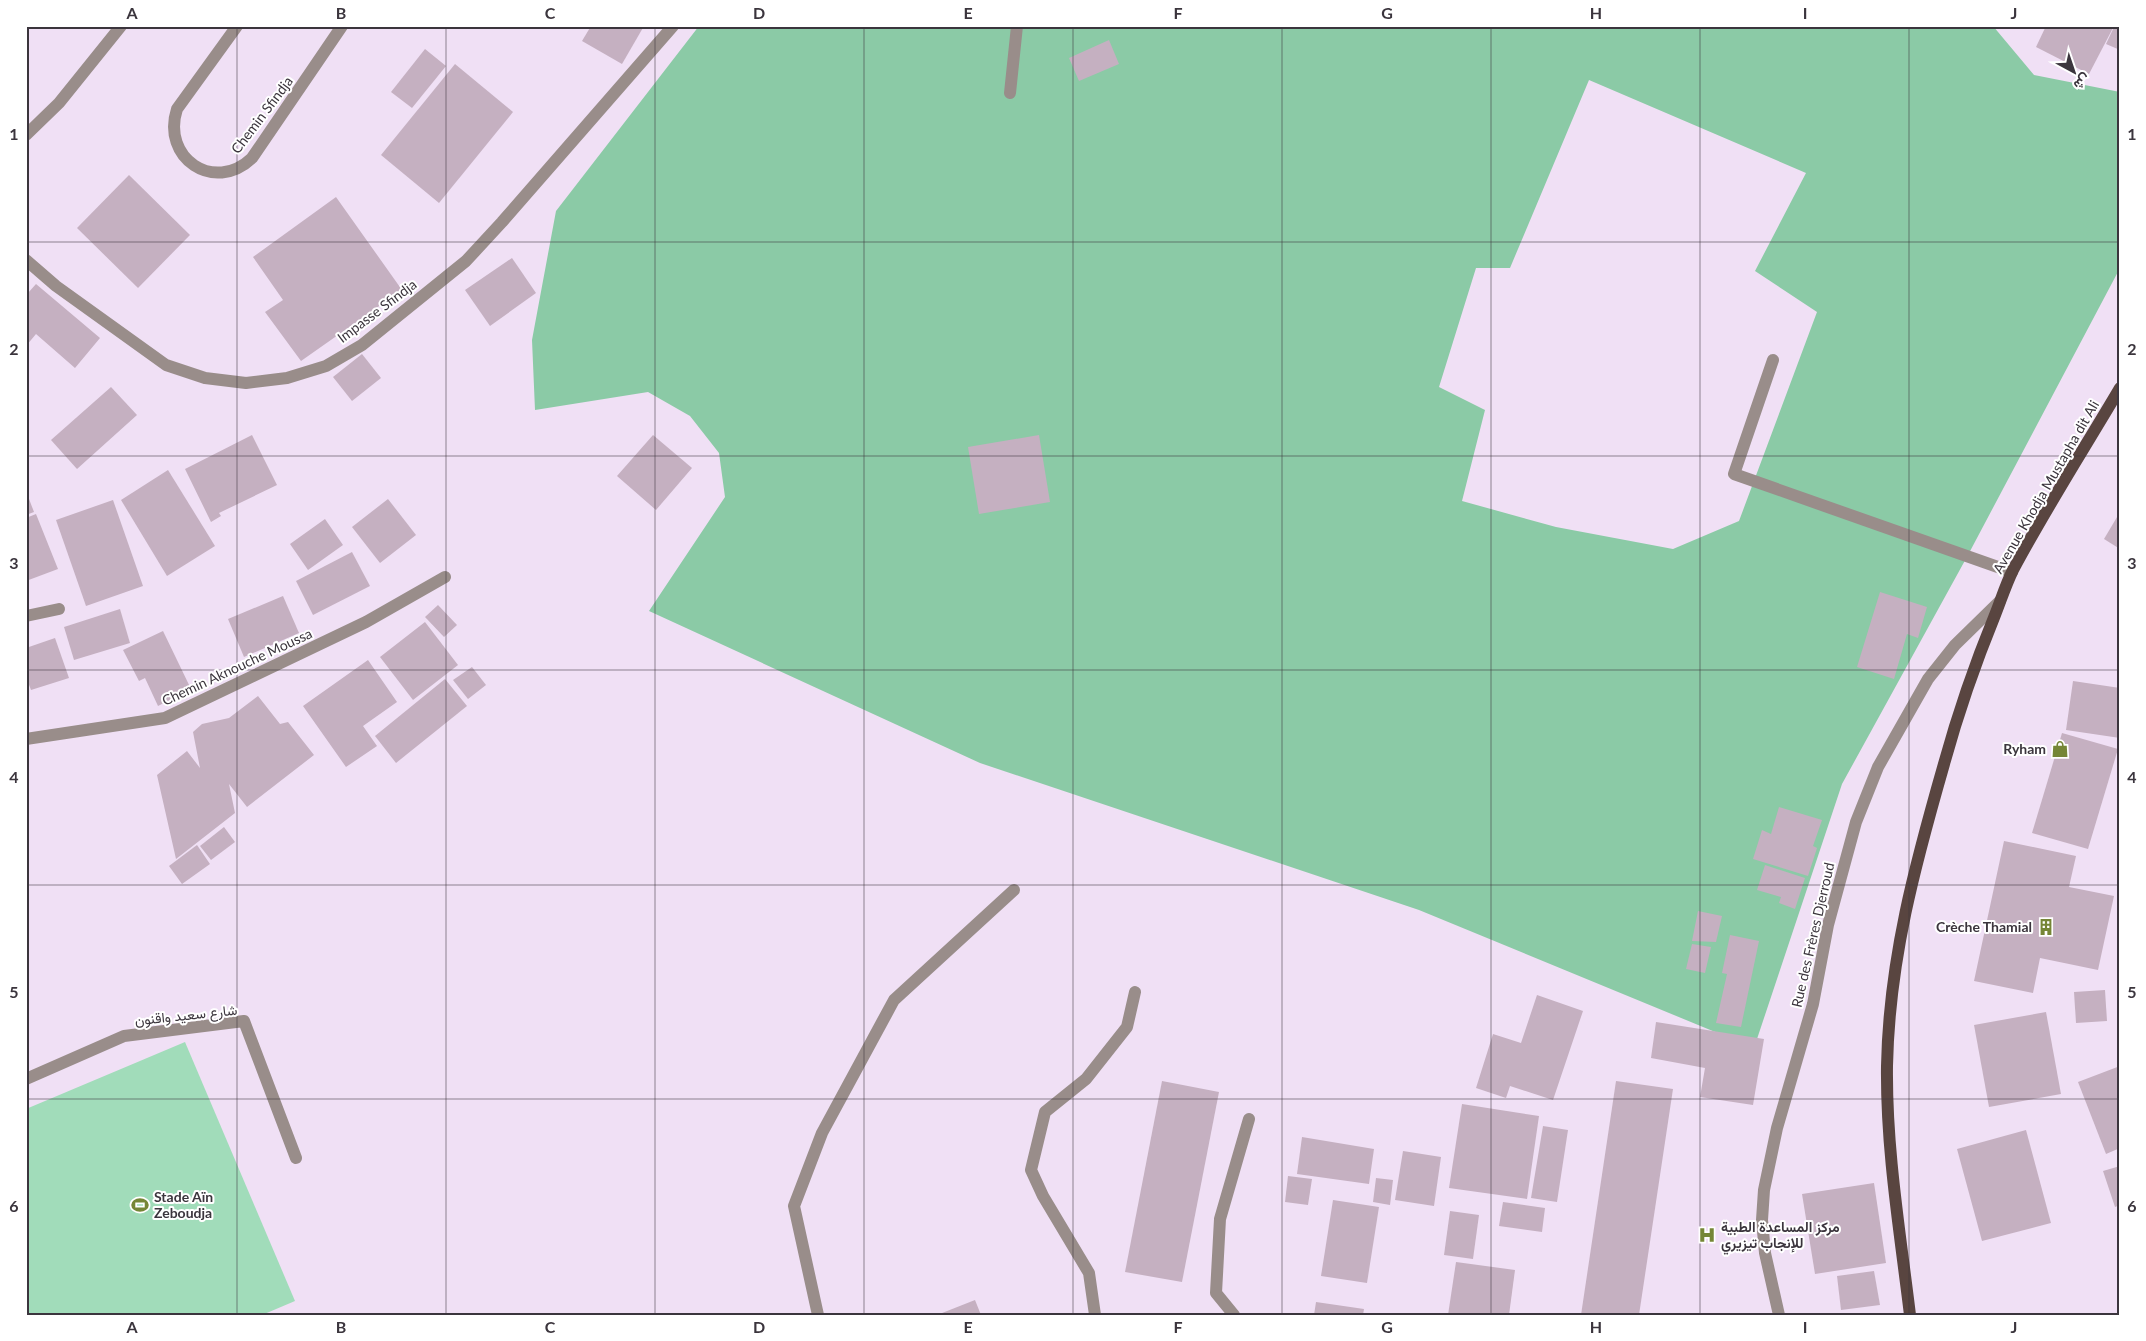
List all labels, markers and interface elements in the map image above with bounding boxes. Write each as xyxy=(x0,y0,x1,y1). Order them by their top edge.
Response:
text: A xyxy=(125,3,138,22)
text: B xyxy=(336,3,346,22)
text: C xyxy=(545,3,556,22)
text: D xyxy=(753,3,765,22)
text: E xyxy=(963,3,973,22)
text: F xyxy=(1173,3,1183,22)
text: G xyxy=(1381,3,1393,22)
text: H xyxy=(1590,3,1602,22)
text: I xyxy=(1803,3,1807,22)
text: J xyxy=(2011,3,2017,22)
north arrow xyxy=(2048,48,2098,98)
text: ش xyxy=(2070,70,2095,94)
street label: Chemin Sfindja xyxy=(227,73,296,157)
text: 1 xyxy=(9,124,19,143)
text: 1 xyxy=(2127,124,2137,143)
street label: Impasse Sfindja xyxy=(334,275,420,346)
text: 2 xyxy=(9,339,19,358)
text: 2 xyxy=(2127,339,2137,358)
street label: Avenue Khodja Mustapha dit Ali xyxy=(1989,397,2102,576)
text: 3 xyxy=(9,553,19,572)
text: 3 xyxy=(2127,553,2137,572)
street label: Chemin Aknouche Moussa xyxy=(159,624,315,709)
shop icon: Ryham xyxy=(2050,739,2070,759)
place label: Ryham xyxy=(2003,740,2046,757)
text: 4 xyxy=(9,767,19,786)
text: 4 xyxy=(2127,767,2137,786)
street label: Rue des Frères Djerroud xyxy=(1788,861,1837,1009)
building icon: Crèche Thamial xyxy=(2036,917,2056,937)
place label: Crèche Thamial xyxy=(1936,918,2032,935)
text: 5 xyxy=(9,982,19,1001)
text: 5 xyxy=(2127,982,2137,1001)
street label: شارع سعيد واقنون xyxy=(134,1001,238,1031)
place label: Stade Aïn Zeboudja xyxy=(154,1188,213,1221)
sports icon: Stade Aïn Zeboudja xyxy=(130,1195,150,1215)
text: 6 xyxy=(9,1196,19,1215)
text: 6 xyxy=(2127,1196,2137,1215)
place label: مركز المساعدة الطبية للإنجاب تيزيري xyxy=(1721,1218,1840,1255)
hospital icon: مركز المساعدة الطبية للإنجاب تيزيري xyxy=(1697,1225,1717,1245)
text: A xyxy=(125,1317,138,1336)
text: B xyxy=(336,1317,346,1336)
text: C xyxy=(545,1317,556,1336)
text: D xyxy=(753,1317,765,1336)
text: E xyxy=(963,1317,973,1336)
text: F xyxy=(1173,1317,1183,1336)
text: G xyxy=(1381,1317,1393,1336)
text: H xyxy=(1590,1317,1602,1336)
text: I xyxy=(1803,1317,1807,1336)
text: J xyxy=(2011,1317,2017,1336)

